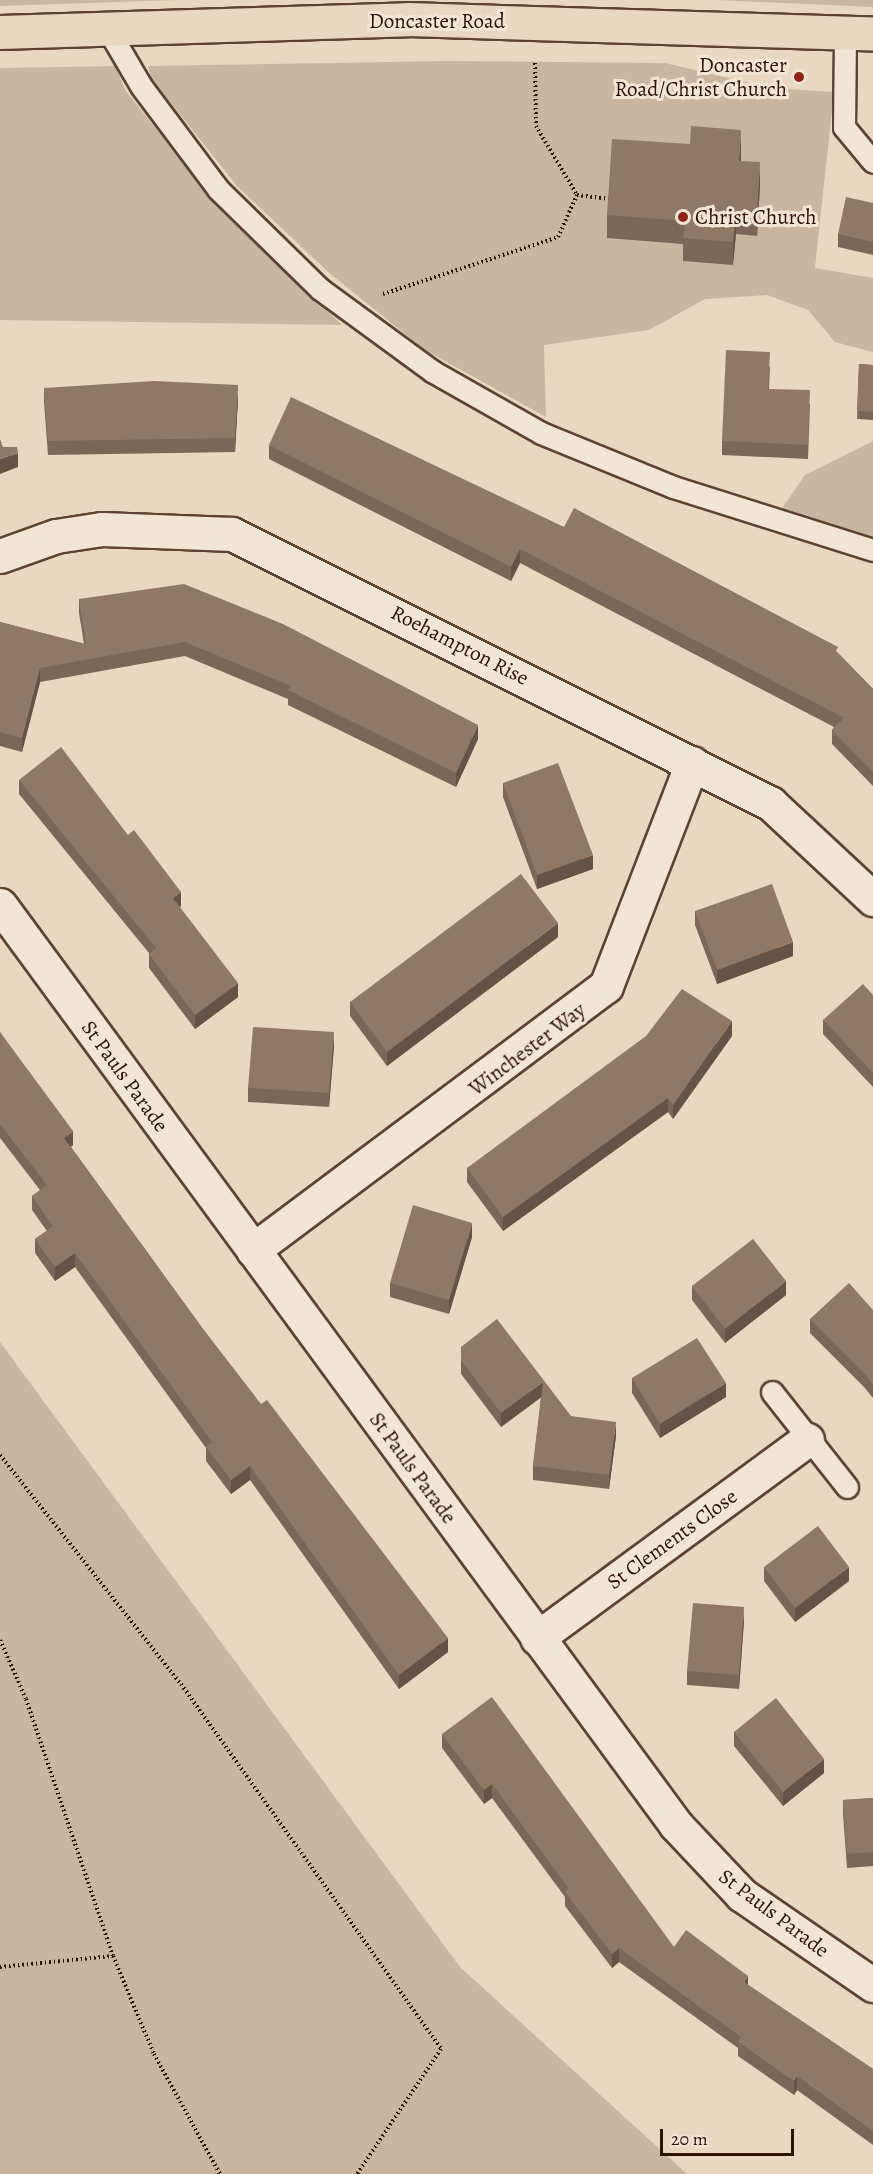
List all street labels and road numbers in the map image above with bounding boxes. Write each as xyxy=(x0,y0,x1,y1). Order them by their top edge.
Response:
street label: Doncaster Road xyxy=(369,8,505,34)
street label: Roehampton Rise xyxy=(387,599,533,691)
street label: Winchester Way xyxy=(464,997,590,1101)
street label: St Pauls Parade xyxy=(76,1015,174,1137)
street label: St Pauls Parade xyxy=(364,1407,462,1529)
street label: St Clements Close xyxy=(602,1483,742,1595)
street label: St Pauls Parade xyxy=(714,1863,834,1963)

